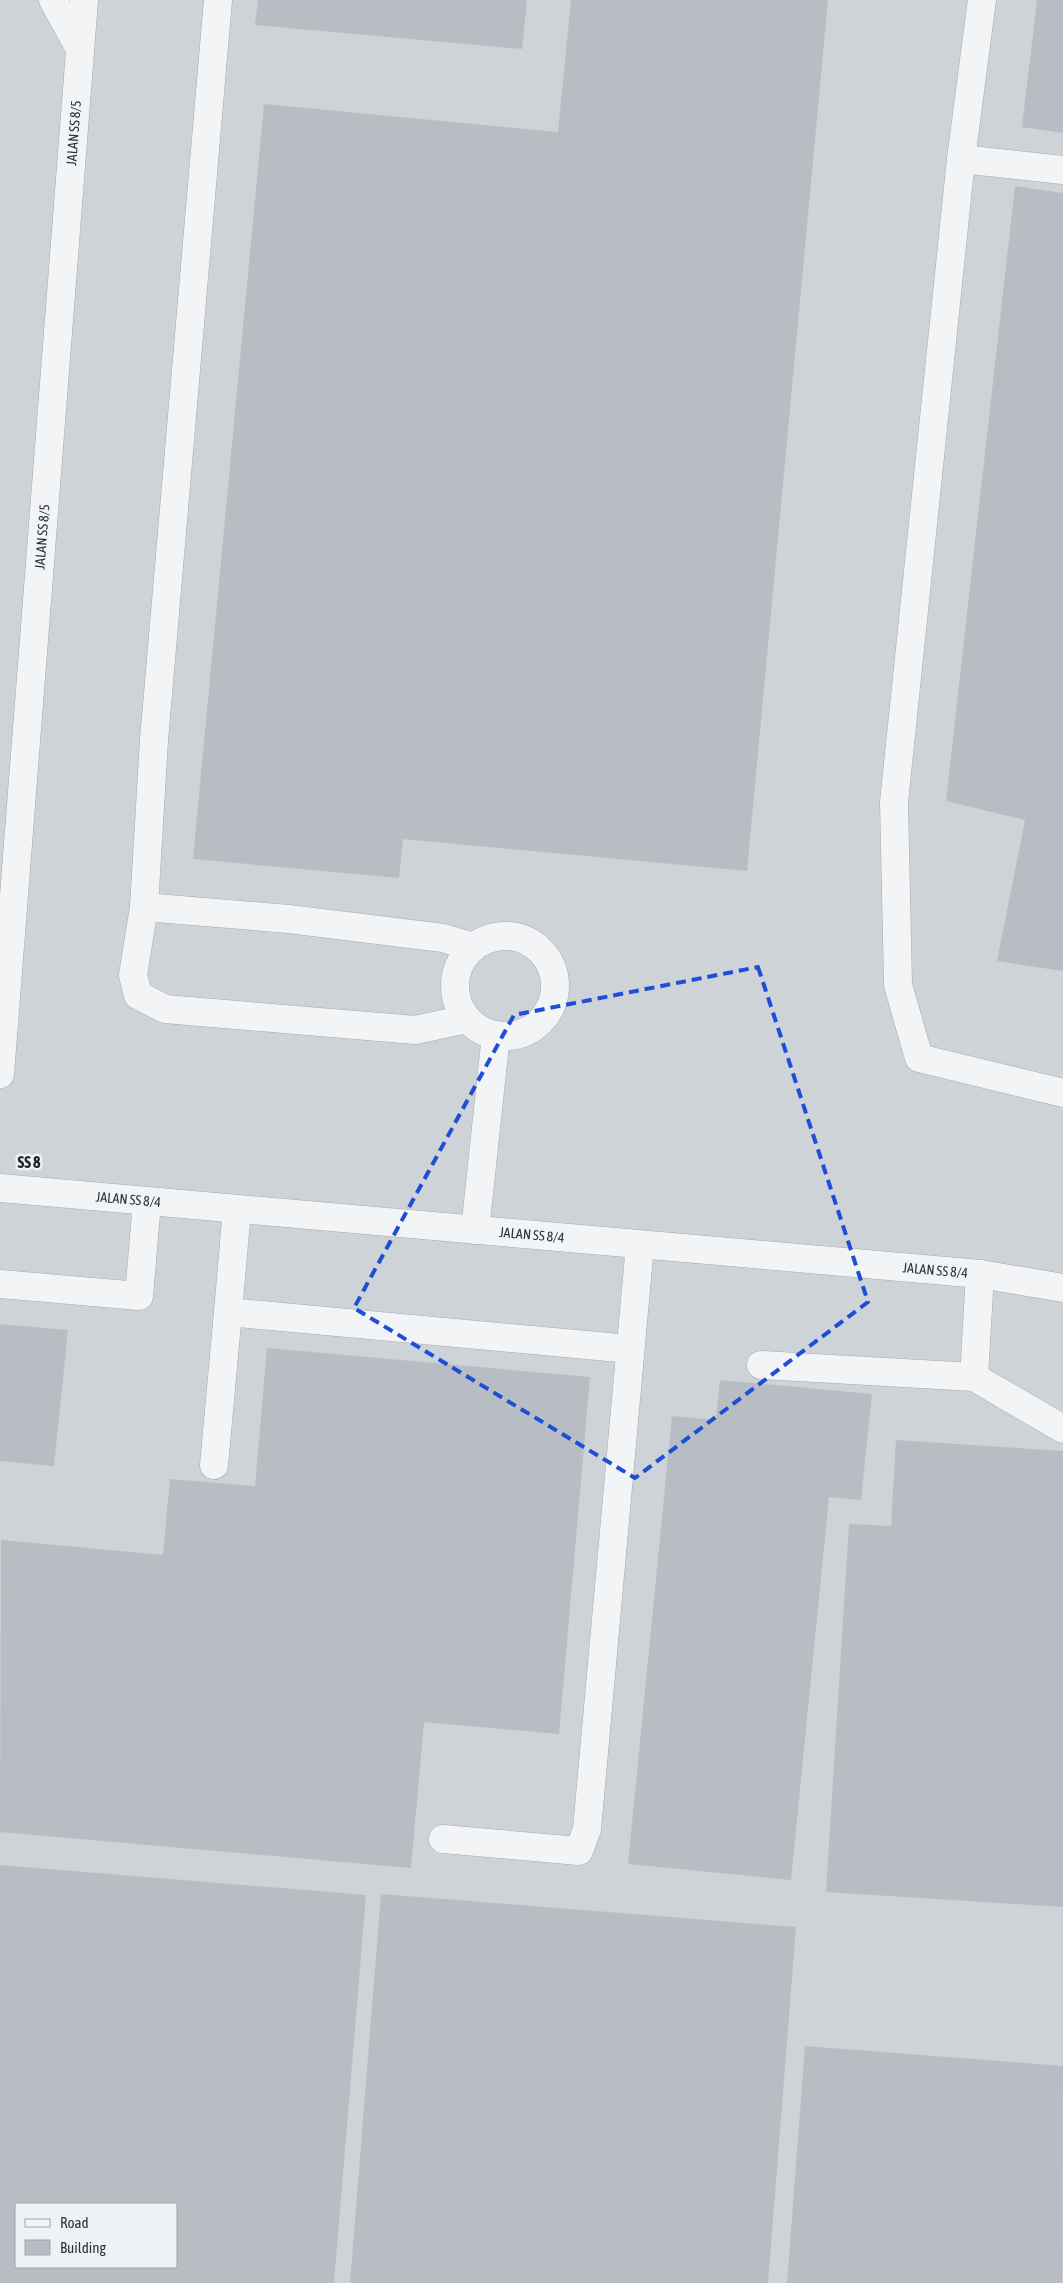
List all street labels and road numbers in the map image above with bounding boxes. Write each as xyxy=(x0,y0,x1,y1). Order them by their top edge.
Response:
street label: JALAN SS 8/5 xyxy=(63,100,84,166)
street label: JALAN SS 8/5 xyxy=(31,503,53,570)
street label: JALAN SS 8/4 xyxy=(95,1188,162,1210)
street label: JALAN SS 8/4 xyxy=(499,1224,566,1246)
street label: JALAN SS 8/4 xyxy=(902,1259,969,1281)

